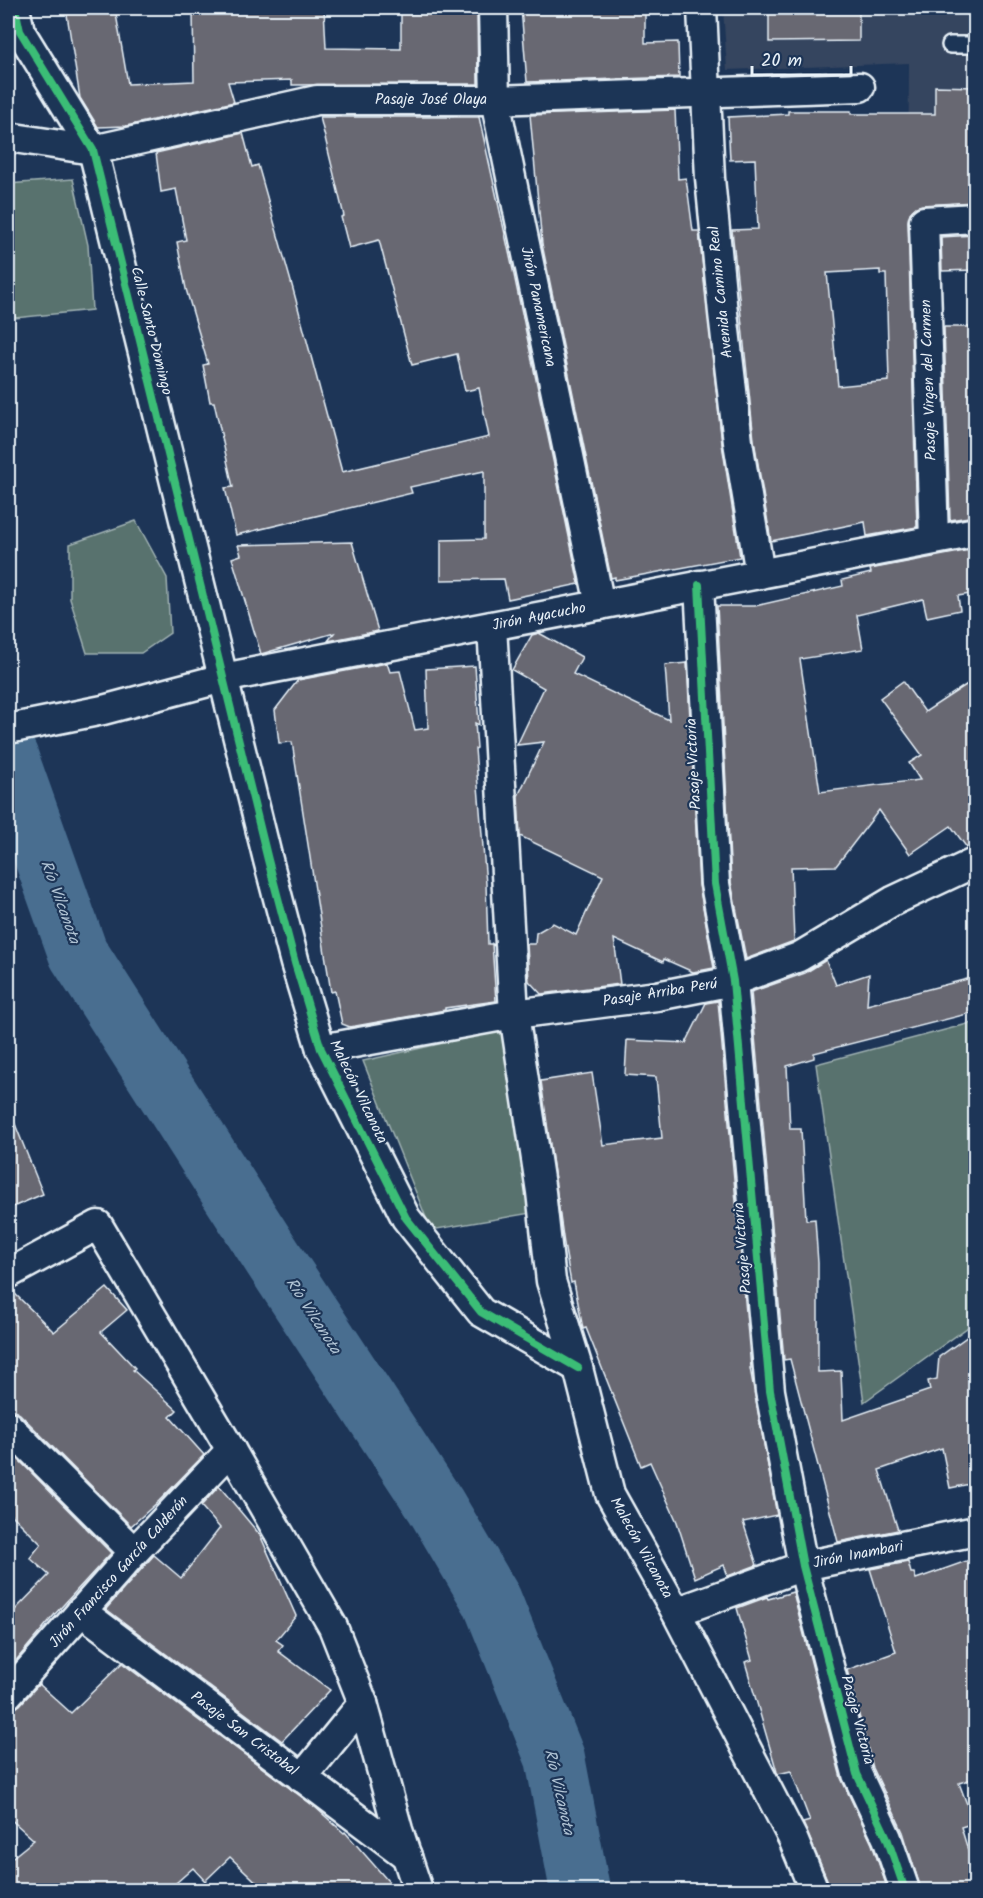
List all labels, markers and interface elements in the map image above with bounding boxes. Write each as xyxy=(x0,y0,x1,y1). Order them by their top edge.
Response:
scale bar xyxy=(752,39,851,77)
text: 20 m xyxy=(761,47,802,76)
street label: Pasaje José Olaya xyxy=(375,88,487,112)
street label: Avenida Camino Real xyxy=(702,224,740,359)
street label: Jirón Panamericana xyxy=(514,245,562,369)
street label: Calle Santo Domingo xyxy=(123,264,179,398)
street label: Pasaje Virgen del Carmen xyxy=(914,299,944,461)
street label: Jirón Ayacucho xyxy=(490,596,588,638)
street label: Pasaje Victoria xyxy=(680,718,708,810)
water label: Río Vilcanota xyxy=(33,857,87,949)
street label: Pasaje Arriba Perú xyxy=(601,972,720,1014)
street label: Malecón Vilcanota xyxy=(322,1036,394,1148)
street label: Pasaje Victoria xyxy=(727,1201,759,1295)
water label: Río Vilcanota xyxy=(279,1273,348,1361)
street label: Jirón Francisco García Calderón xyxy=(44,1490,194,1654)
street label: Malecón Vilcanota xyxy=(603,1493,679,1603)
street label: Jirón Inambari xyxy=(811,1534,907,1576)
street label: Pasaje Victoria xyxy=(834,1673,880,1767)
street label: Pasaje San Cristobal xyxy=(185,1686,303,1783)
water label: Río Vilcanota xyxy=(537,1747,581,1839)

